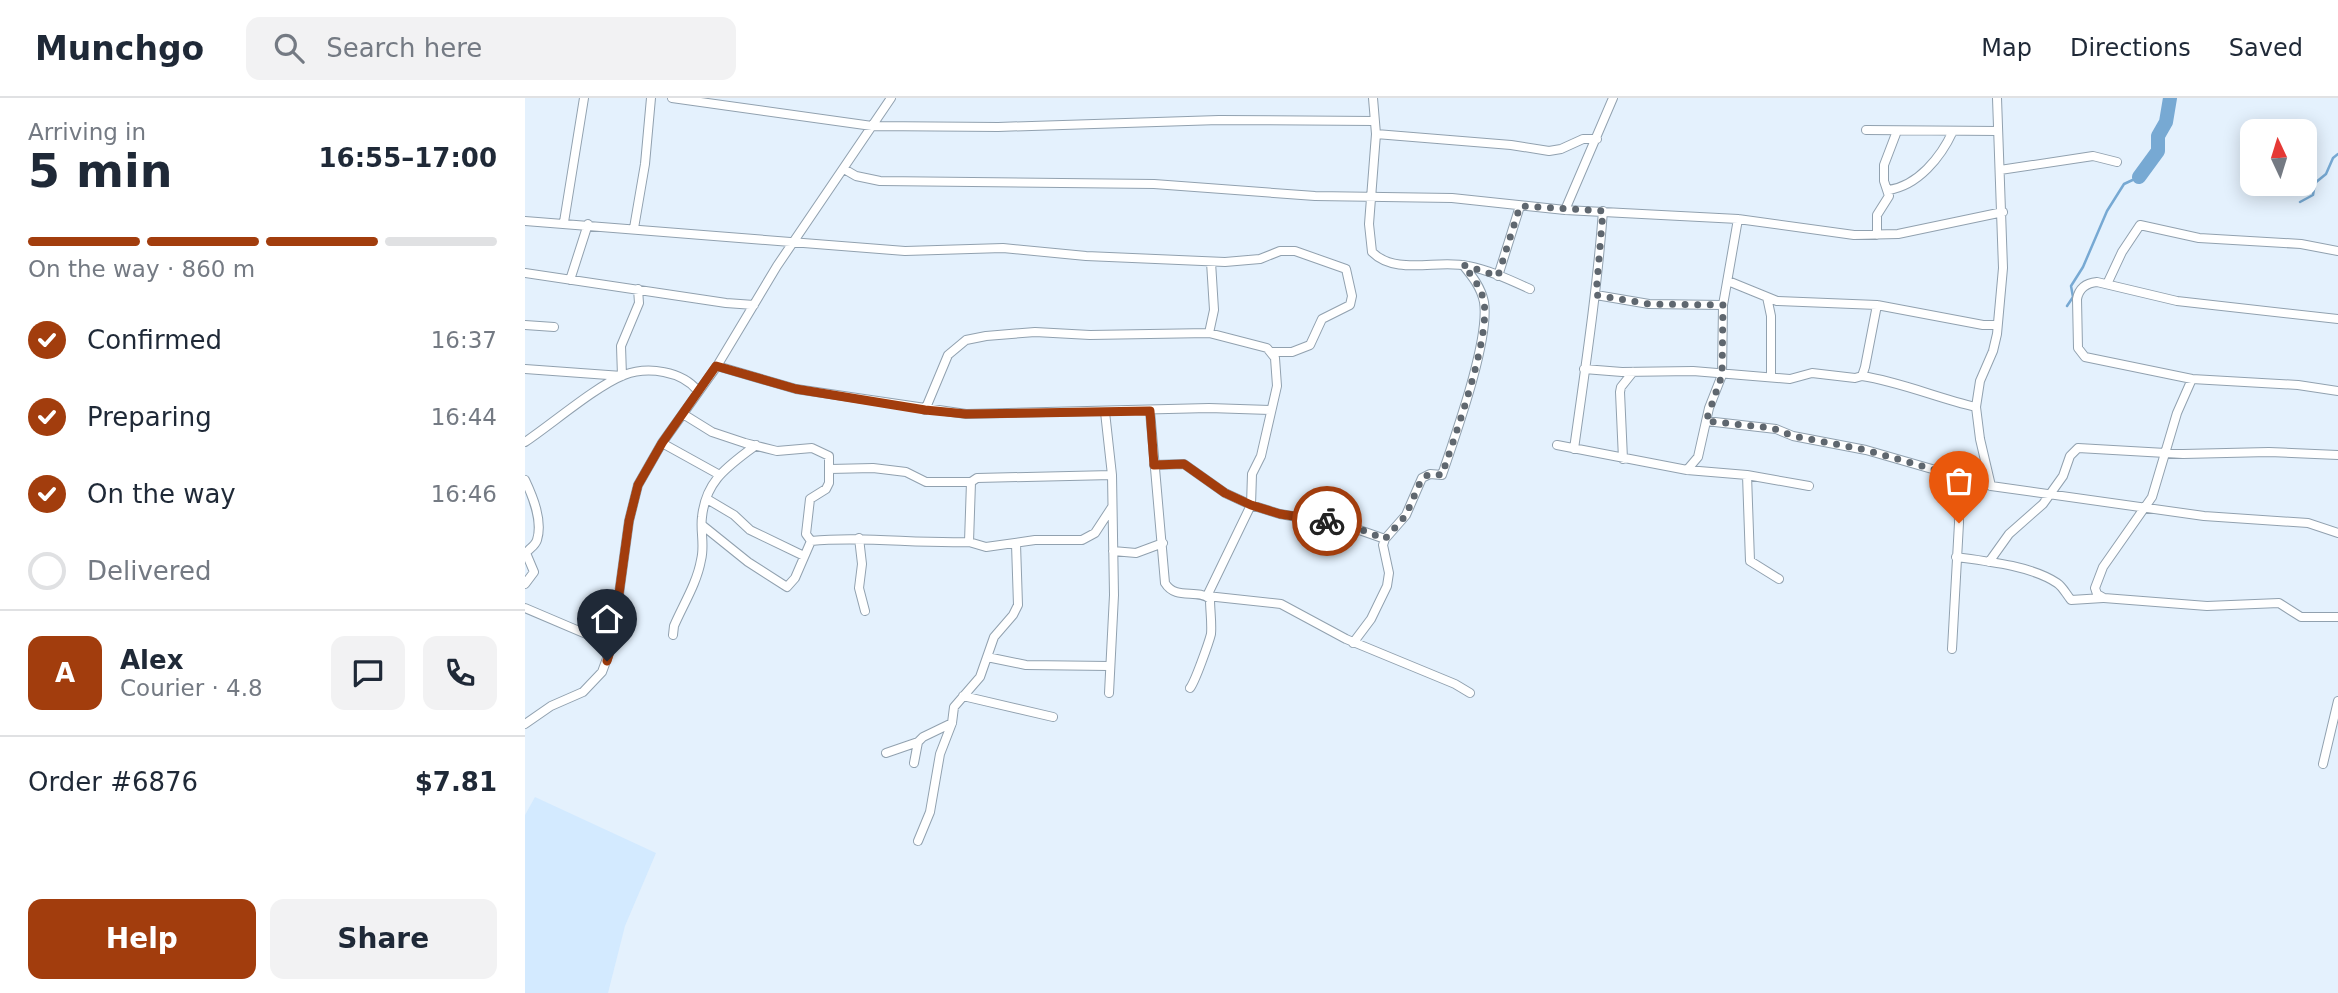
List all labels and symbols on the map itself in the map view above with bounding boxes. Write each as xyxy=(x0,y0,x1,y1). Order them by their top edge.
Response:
north arrow xyxy=(2240,119,2317,196)
pin xyxy=(1929,451,1989,523)
courier xyxy=(1292,486,1362,556)
pin xyxy=(577,589,637,661)

